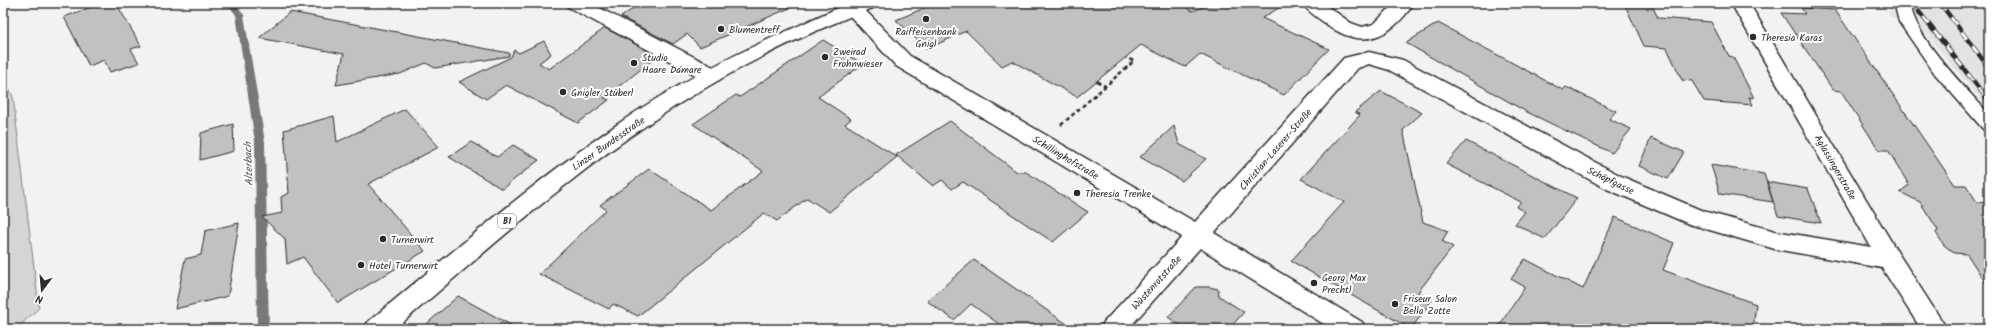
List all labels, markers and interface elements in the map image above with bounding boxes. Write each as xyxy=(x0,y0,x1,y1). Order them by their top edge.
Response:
marker: Raiffeisenbank Gnigl xyxy=(921,14,931,24)
place label: Blumentreff xyxy=(729,22,781,38)
marker: Blumentreff xyxy=(716,24,726,34)
place label: Raiffeisenbank Gnigl xyxy=(895,24,957,52)
place label: Theresia Karas xyxy=(1761,30,1823,46)
marker: Theresia Karas xyxy=(1748,32,1758,42)
place label: Zweirad Frohnwieser xyxy=(833,44,883,72)
place label: Studio Haare Dámare xyxy=(642,50,702,78)
marker: Zweirad Frohnwieser xyxy=(820,52,830,62)
marker: Studio Haare Dámare xyxy=(629,58,639,68)
place label: Gnigler Stüberl xyxy=(571,85,634,101)
marker: Gnigler Stüberl xyxy=(558,87,568,97)
street label: Christian-Laserer-Straße xyxy=(1235,105,1316,194)
street label: Linzer Bundesstraße xyxy=(569,112,649,175)
street label: Schillinghofstraße xyxy=(1029,132,1102,184)
street label: Aglassingerstraße xyxy=(1810,132,1861,204)
water label: Alterbach xyxy=(239,141,259,186)
street label: Schöpfgasse xyxy=(1584,163,1637,199)
place label: Theresia Trenke xyxy=(1085,186,1152,202)
marker: Theresia Trenke xyxy=(1072,188,1082,198)
road number: B1 xyxy=(498,214,516,228)
place label: Turnerwirt xyxy=(391,232,434,248)
marker: Turnerwirt xyxy=(378,234,388,244)
street label: Wüstenrotstraße xyxy=(1128,251,1186,314)
place label: Hotel Turnerwirt xyxy=(369,258,438,274)
marker: Hotel Turnerwirt xyxy=(356,260,366,270)
north arrow xyxy=(22,270,62,310)
place label: Georg Max Prechtl xyxy=(1322,270,1367,298)
marker: Georg Max Prechtl xyxy=(1309,278,1319,288)
text: N xyxy=(34,289,45,308)
place label: Friseur Salon Bella Zotte xyxy=(1403,291,1457,319)
marker: Friseur Salon Bella Zotte xyxy=(1390,299,1400,309)

